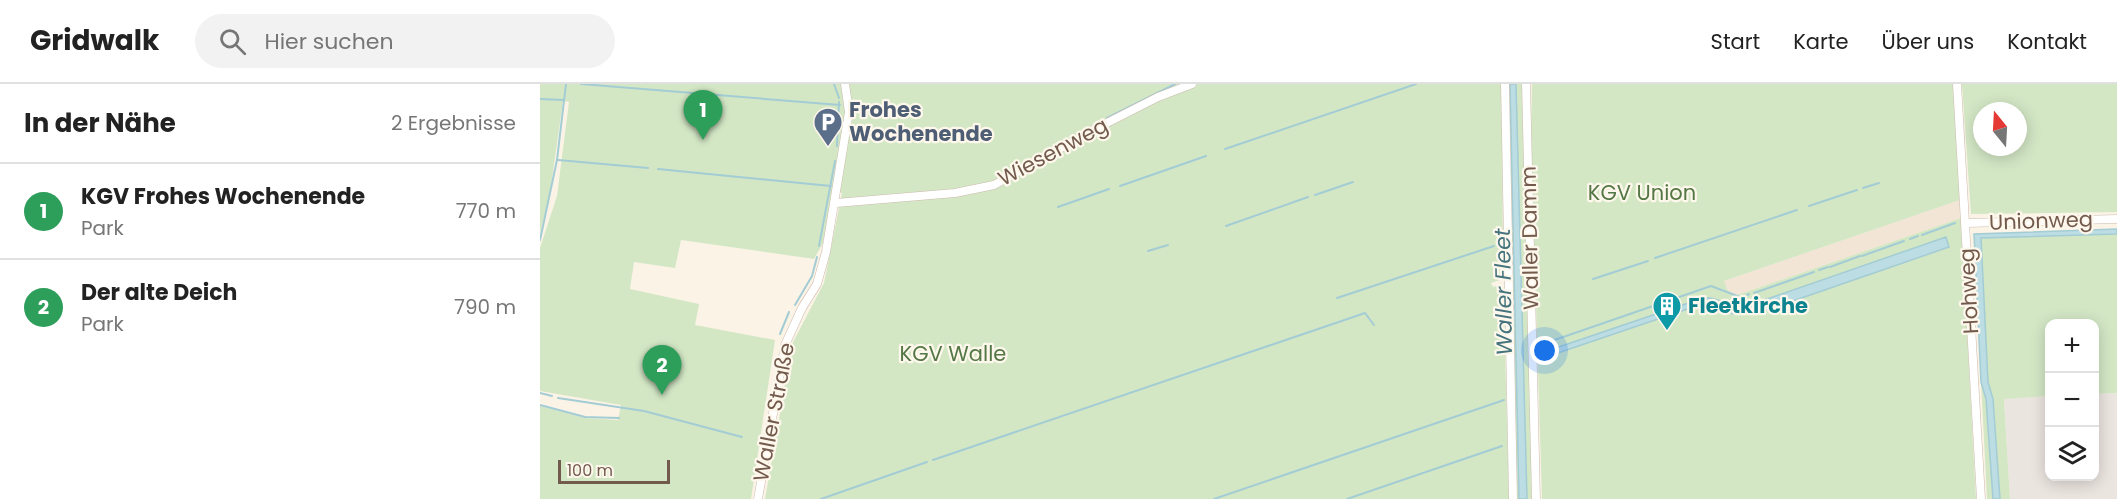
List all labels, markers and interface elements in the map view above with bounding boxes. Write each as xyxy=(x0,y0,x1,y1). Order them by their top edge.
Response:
search box xyxy=(195,14,615,68)
text: Gridwalk xyxy=(30,21,159,60)
icon: search xyxy=(216,25,249,58)
text: Hier suchen xyxy=(264,26,394,57)
text: Start xyxy=(1711,27,1760,56)
text: Karte xyxy=(1793,27,1849,56)
text: Über uns xyxy=(1882,27,1974,56)
text: Kontakt xyxy=(2007,27,2087,56)
pin: 1 xyxy=(684,91,722,140)
place label: Frohes Wochenende xyxy=(849,95,993,148)
north arrow xyxy=(1973,102,2027,156)
text: In der Nähe xyxy=(24,105,176,141)
parking icon: Frohes Wochenende xyxy=(812,106,844,148)
text: 2 Ergebnisse xyxy=(391,109,516,137)
street label: Wiesenweg xyxy=(993,110,1113,193)
street label: Waller Damm xyxy=(1514,166,1545,310)
park label: KGV Union xyxy=(1588,178,1696,207)
text: KGV Frohes Wochenende xyxy=(81,181,365,212)
text: 1 xyxy=(40,197,47,225)
text: 770 m xyxy=(456,197,516,225)
street label: Unionweg xyxy=(1988,204,2094,237)
text: Park xyxy=(81,214,124,242)
water label: Waller Fleet xyxy=(1487,227,1520,356)
street label: Hohweg xyxy=(1952,247,1985,335)
text: Der alte Deich xyxy=(81,277,237,308)
building icon: Fleetkirche xyxy=(1651,290,1683,332)
place label: Fleetkirche xyxy=(1688,291,1808,320)
text: 2 xyxy=(38,293,49,321)
text: 790 m xyxy=(454,293,516,321)
text: Park xyxy=(81,310,124,338)
map controls xyxy=(2045,319,2099,481)
button: + xyxy=(2045,319,2099,373)
your location xyxy=(1530,336,1559,365)
park label: KGV Walle xyxy=(900,339,1006,368)
street label: Waller Straße xyxy=(746,340,801,484)
pin: 2 xyxy=(642,346,682,395)
button: − xyxy=(2045,373,2099,427)
button: layers xyxy=(2045,427,2099,481)
scale bar xyxy=(558,457,670,484)
text: 100 m xyxy=(567,459,613,482)

